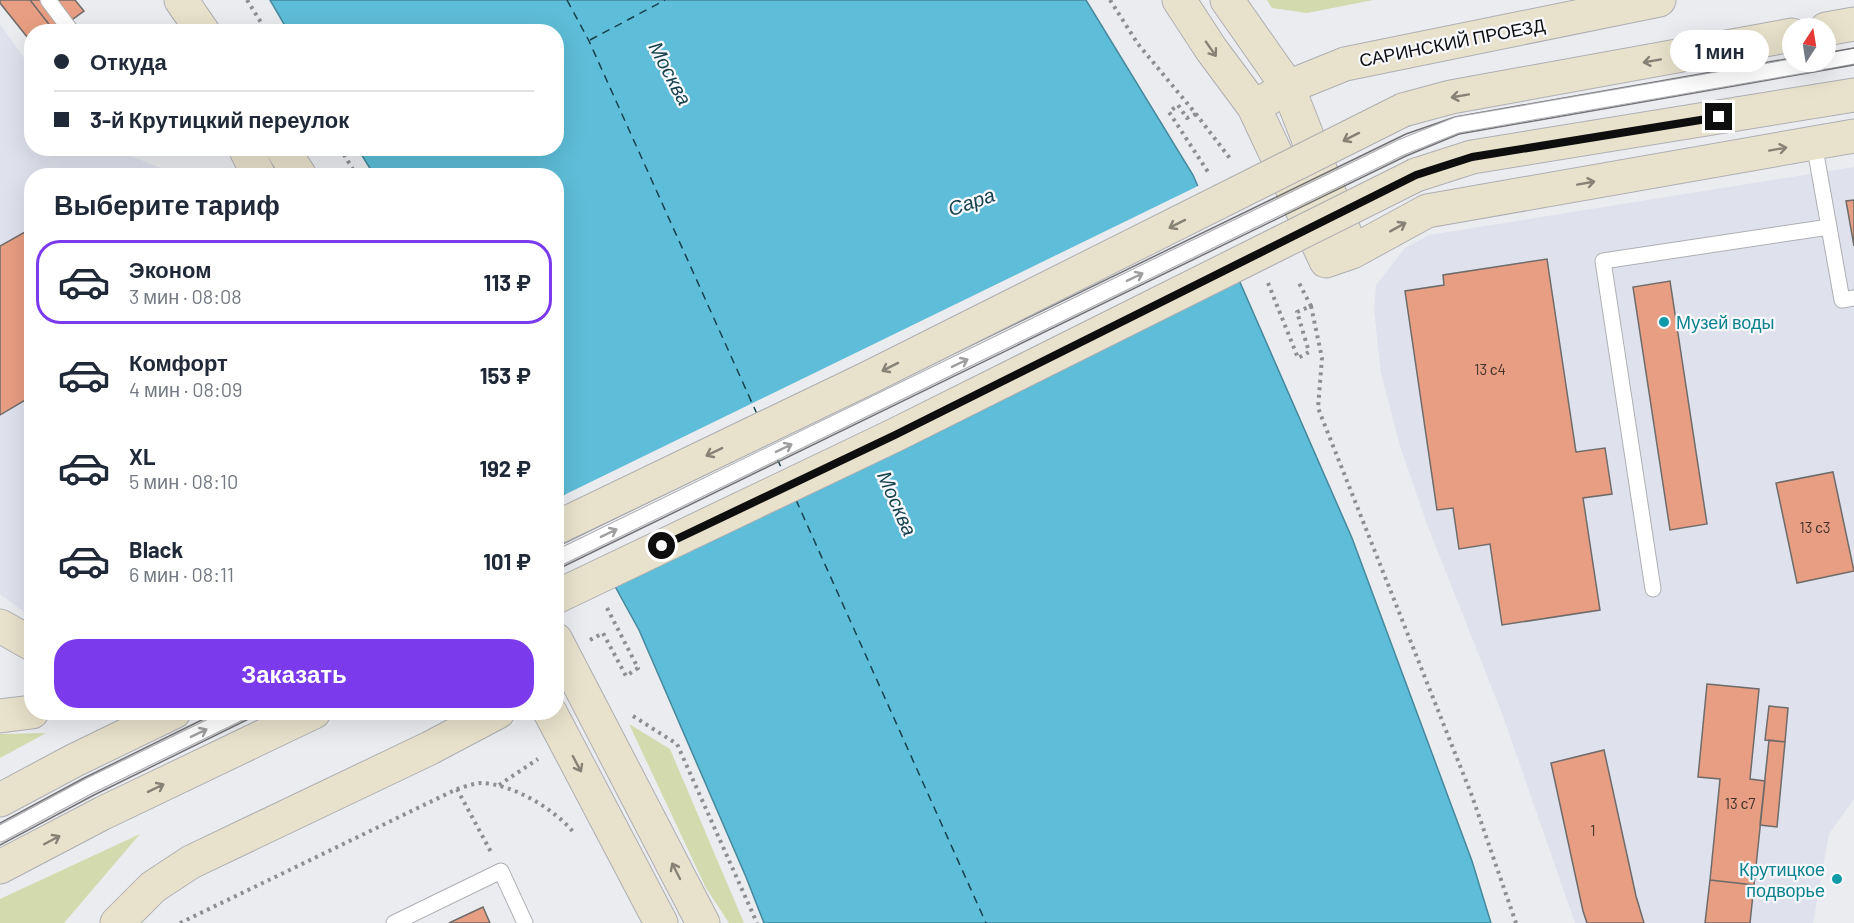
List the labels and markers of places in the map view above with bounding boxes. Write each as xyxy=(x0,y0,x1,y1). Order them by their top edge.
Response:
place label: Музей воды xyxy=(1676,311,1774,333)
marker: Музей воды xyxy=(1657,315,1671,329)
place label: Крутицкое подворье xyxy=(1739,858,1825,901)
marker: Крутицкое подворье xyxy=(1830,872,1844,886)

